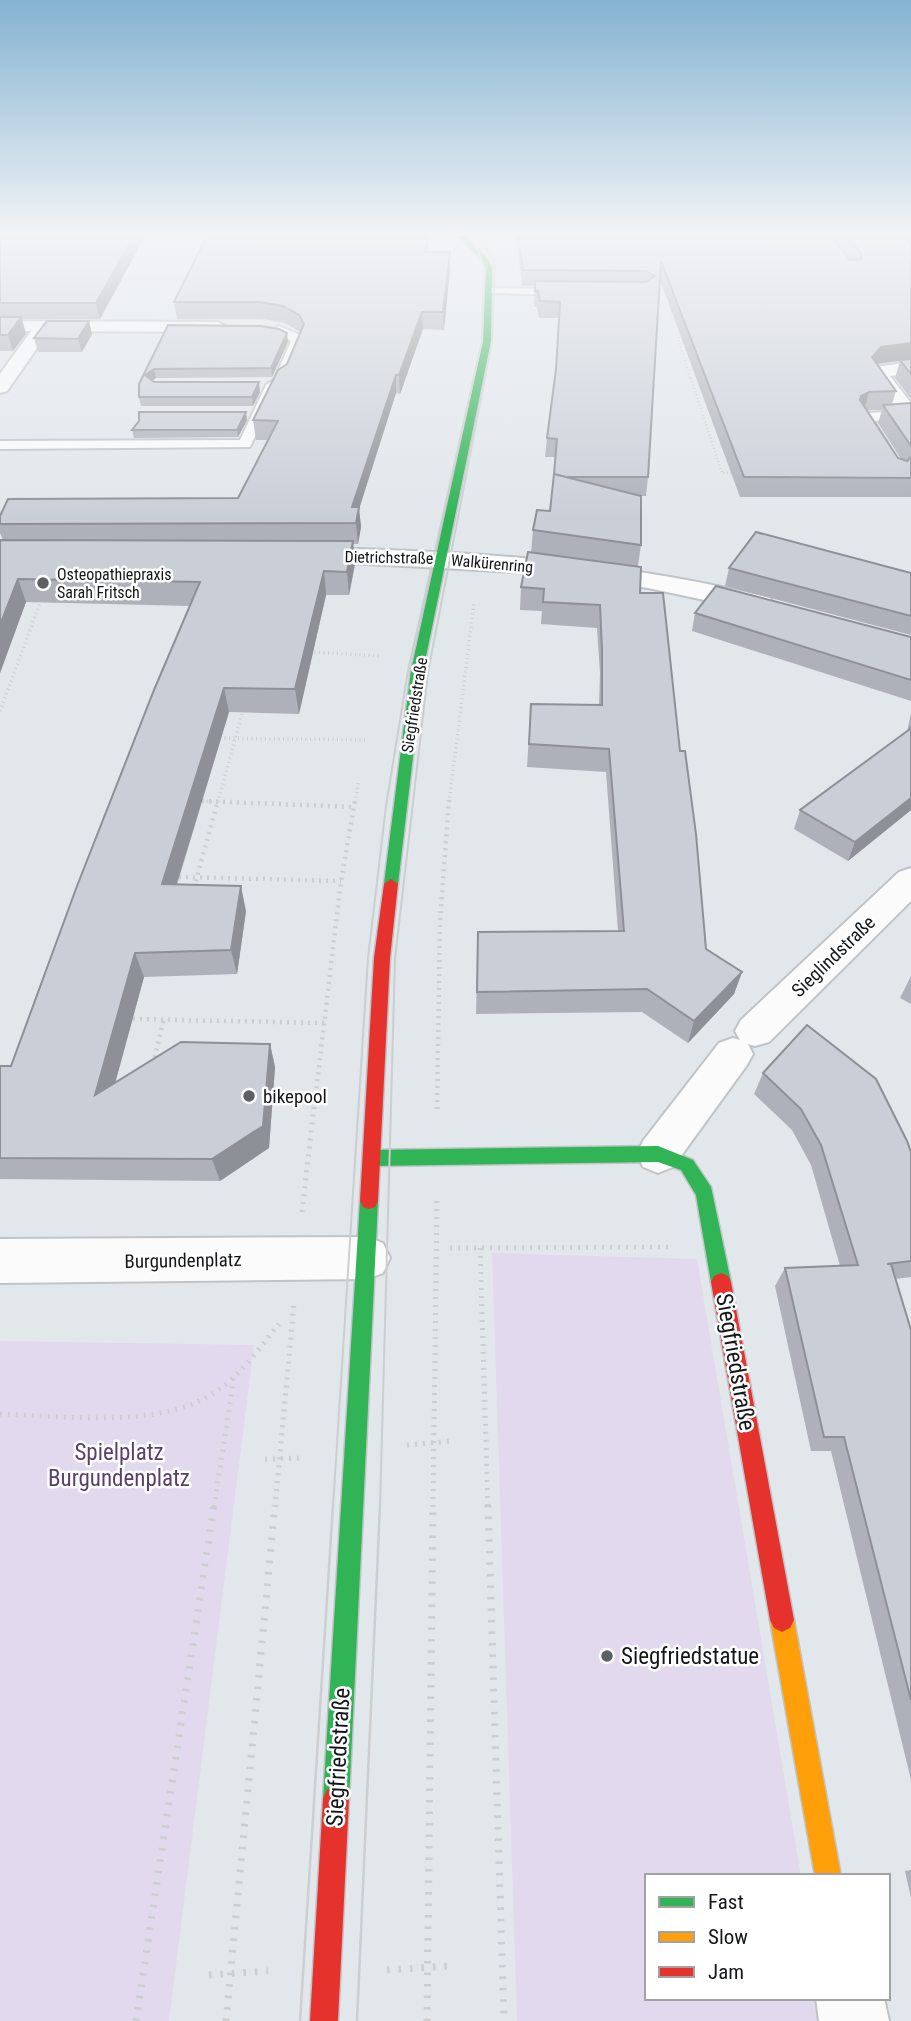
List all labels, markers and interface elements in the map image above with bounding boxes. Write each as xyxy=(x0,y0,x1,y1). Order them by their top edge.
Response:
street label: Dietrichstraße xyxy=(344,547,434,568)
street label: Walkürenring xyxy=(450,550,534,577)
place label: Osteopathiepraxis Sarah Fritsch xyxy=(57,565,171,602)
marker: Osteopathiepraxis Sarah Fritsch xyxy=(35,575,51,591)
street label: Siegfriedstraße xyxy=(398,656,431,754)
street label: Sieglindstraße xyxy=(787,911,880,1002)
place label: bikepool xyxy=(263,1085,327,1108)
marker: bikepool xyxy=(241,1088,257,1104)
street label: Burgundenplatz xyxy=(124,1248,242,1273)
street label: Siegfriedstraße xyxy=(710,1291,761,1433)
park label: Spielplatz Burgundenplatz xyxy=(48,1439,190,1492)
place label: Siegfriedstatue xyxy=(621,1643,759,1670)
marker: Siegfriedstatue xyxy=(599,1648,615,1664)
street label: Siegfriedstraße xyxy=(321,1687,356,1827)
legend xyxy=(645,1874,890,2000)
text: Fast xyxy=(708,1890,744,1914)
text: Slow xyxy=(708,1925,748,1949)
text: Jam xyxy=(708,1960,744,1984)

